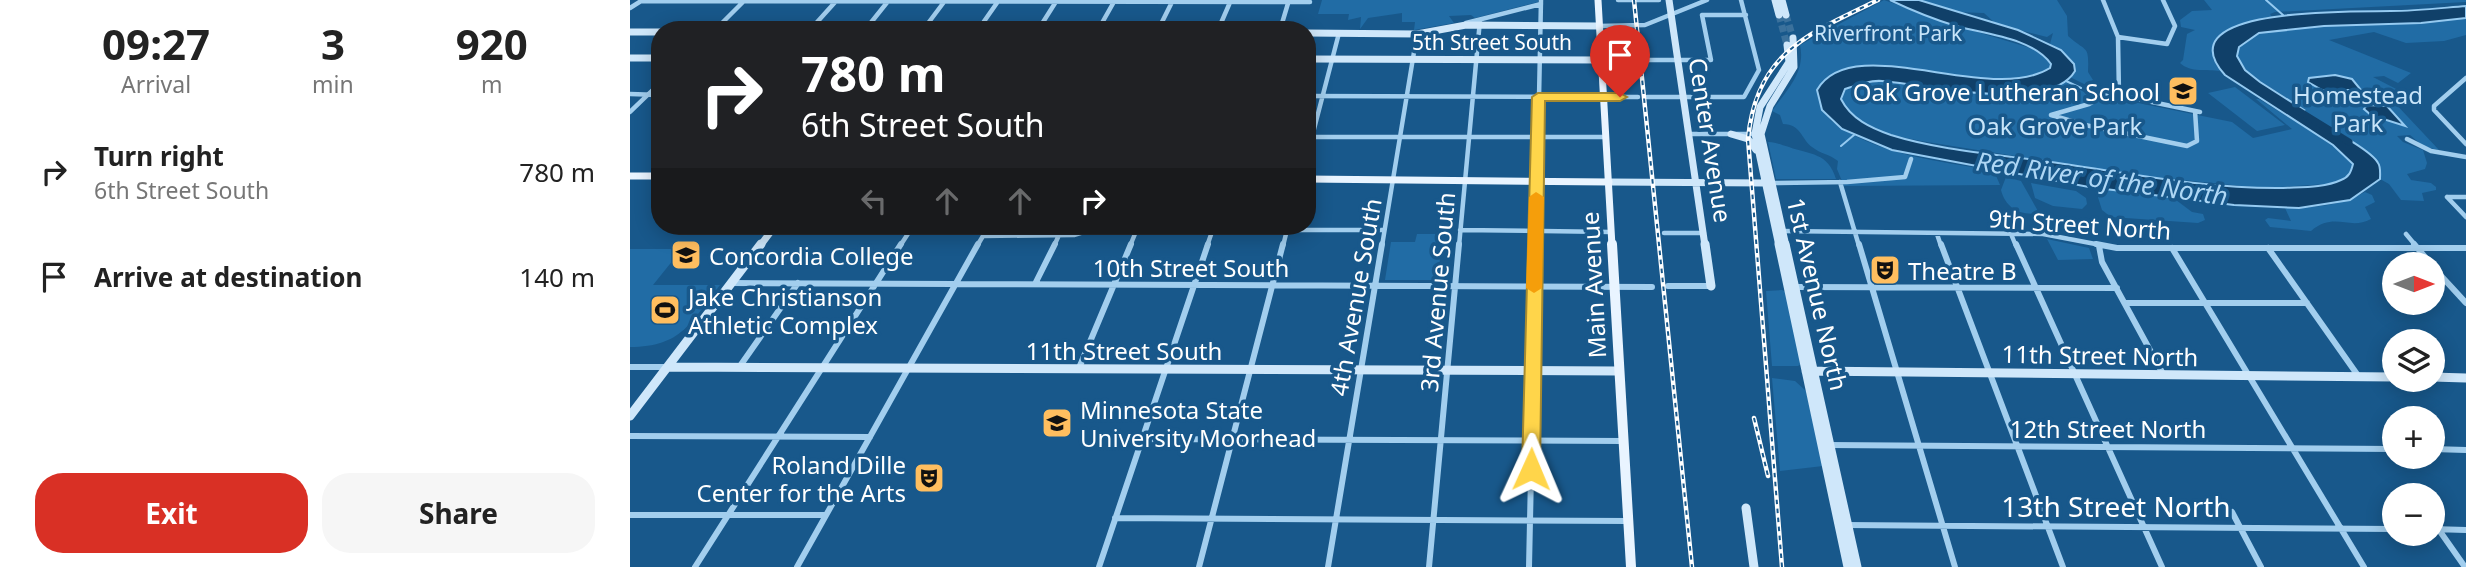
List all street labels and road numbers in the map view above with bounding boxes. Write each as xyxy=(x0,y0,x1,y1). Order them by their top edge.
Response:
street label: 5th Street South xyxy=(1412,28,1572,56)
street label: Center Avenue xyxy=(1682,55,1740,225)
street label: 3rd Avenue South xyxy=(1412,191,1462,393)
street label: 1st Avenue North xyxy=(1780,194,1856,394)
street label: 4th Avenue South xyxy=(1321,196,1389,398)
street label: 9th Street North xyxy=(1988,201,2172,247)
street label: Main Avenue xyxy=(1573,211,1613,359)
street label: 10th Street South xyxy=(1093,251,1289,284)
street label: 11th Street South xyxy=(1026,334,1222,367)
street label: 11th Street North xyxy=(2001,337,2199,373)
street label: 12th Street North xyxy=(2010,412,2206,445)
street label: 13th Street North xyxy=(2001,487,2231,525)

